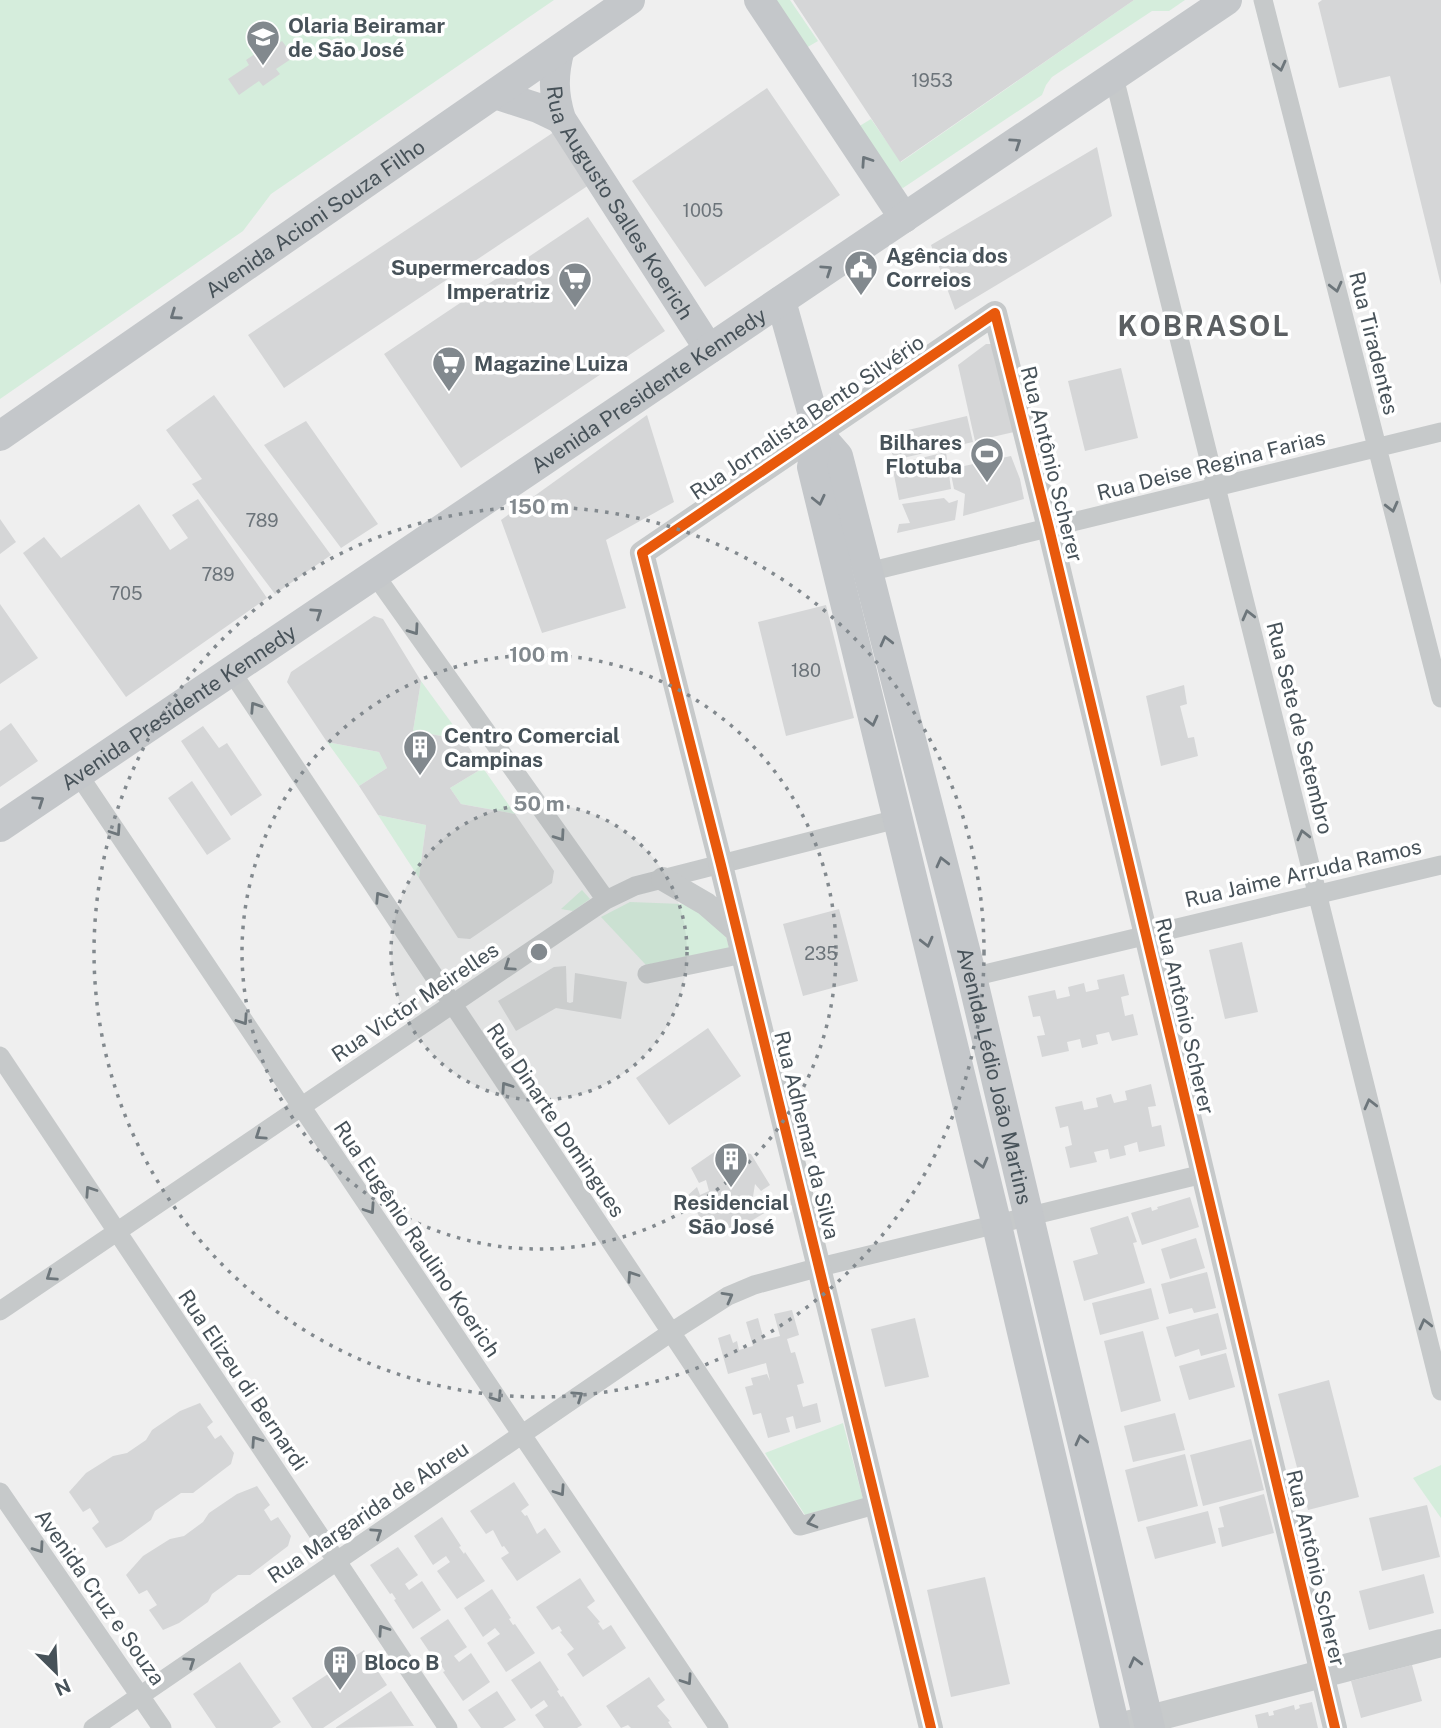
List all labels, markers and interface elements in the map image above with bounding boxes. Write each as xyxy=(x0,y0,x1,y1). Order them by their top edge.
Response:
place label: Olaria Beiramar de São José xyxy=(288,13,446,62)
school or university icon: Olaria Beiramar de São José xyxy=(244,18,282,67)
one-way arrow xyxy=(1272,60,1286,72)
house number: 1953 xyxy=(911,70,953,91)
street label: Rua Augusto Salles Koerich xyxy=(542,85,699,324)
street label: Avenida Acioni Souza Filho xyxy=(200,133,429,303)
one-way arrow xyxy=(1008,138,1021,151)
one-way arrow xyxy=(861,156,874,169)
house number: 1005 xyxy=(683,200,723,221)
place label: Agência dos Correios xyxy=(886,243,1008,292)
public building icon: Agência dos Correios xyxy=(842,248,880,297)
place label: Supermercados Imperatriz xyxy=(391,255,550,304)
supermarket icon: Supermercados Imperatriz xyxy=(556,260,594,309)
one-way arrow xyxy=(819,266,832,278)
street label: Rua Tiradentes xyxy=(1344,269,1404,417)
one-way arrow xyxy=(1328,280,1342,292)
street label: Avenida Presidente Kennedy xyxy=(526,302,771,478)
one-way arrow xyxy=(170,307,183,319)
district label: KOBRASOL xyxy=(1117,309,1291,342)
street label: Rua Jornalista Bento Silvério xyxy=(685,329,929,505)
supermarket icon: Magazine Luiza xyxy=(430,344,468,393)
place label: Magazine Luiza xyxy=(474,351,628,376)
street label: Rua Antônio Scherer xyxy=(1016,363,1088,565)
street label: Rua Deise Regina Farias xyxy=(1094,425,1328,505)
place label: Bilhares Flotuba xyxy=(879,430,962,479)
sports icon: Bilhares Flotuba xyxy=(968,435,1006,484)
text: 150 m xyxy=(509,494,569,519)
one-way arrow xyxy=(811,494,826,506)
one-way arrow xyxy=(1384,501,1398,513)
house number: 789 xyxy=(245,510,279,531)
house number: 789 xyxy=(201,564,235,585)
house number: 705 xyxy=(110,583,143,604)
one-way arrow xyxy=(309,609,322,621)
one-way arrow xyxy=(1242,609,1256,621)
street label: Avenida Presidente Kennedy xyxy=(56,619,301,795)
street label: Rua Sete de Setembro xyxy=(1261,619,1339,837)
one-way arrow xyxy=(406,622,418,635)
one-way arrow xyxy=(880,636,894,648)
text: 100 m xyxy=(509,642,569,667)
house number: 180 xyxy=(791,660,821,681)
one-way arrow xyxy=(251,702,263,715)
one-way arrow xyxy=(864,715,879,727)
place label: Centro Comercial Campinas xyxy=(444,723,620,772)
building icon: Centro Comercial Campinas xyxy=(401,728,439,777)
text: 50 m xyxy=(513,791,565,816)
one-way arrow xyxy=(31,796,44,809)
one-way arrow xyxy=(108,823,120,836)
one-way arrow xyxy=(552,828,564,841)
one-way arrow xyxy=(1297,829,1311,841)
street label: Rua Jaime Arruda Ramos xyxy=(1182,834,1424,912)
one-way arrow xyxy=(936,856,950,868)
one-way arrow xyxy=(376,892,388,905)
street label: Rua Antônio Scherer xyxy=(1150,915,1220,1117)
one-way arrow xyxy=(919,936,933,948)
street label: Rua Victor Meirelles xyxy=(327,937,503,1067)
centre of rings xyxy=(527,940,551,964)
house number: 235 xyxy=(804,943,838,964)
street label: Avenida Lédio João Martins xyxy=(952,945,1038,1207)
one-way arrow xyxy=(504,958,517,970)
one-way arrow xyxy=(235,1012,247,1025)
street label: Rua Dinarte Domingues xyxy=(482,1018,630,1222)
street label: Rua Adhemar da Silva xyxy=(769,1028,845,1242)
one-way arrow xyxy=(501,1081,514,1094)
one-way arrow xyxy=(1364,1098,1378,1110)
street label: Rua Eugênio Raulino Koerich xyxy=(328,1116,506,1362)
one-way arrow xyxy=(254,1127,267,1140)
building icon: Residencial São José xyxy=(712,1140,750,1189)
one-way arrow xyxy=(974,1157,988,1169)
one-way arrow xyxy=(85,1185,98,1198)
place label: Residencial São José xyxy=(673,1190,789,1239)
one-way arrow xyxy=(362,1201,375,1214)
one-way arrow xyxy=(46,1268,59,1280)
one-way arrow xyxy=(628,1271,640,1284)
street label: Rua Elizeu di Bernardi xyxy=(173,1285,313,1475)
one-way arrow xyxy=(721,1292,733,1305)
one-way arrow xyxy=(1419,1319,1433,1331)
one-way arrow xyxy=(489,1389,501,1402)
one-way arrow xyxy=(570,1392,583,1404)
street label: Rua Margarida de Abreu xyxy=(263,1435,473,1589)
one-way arrow xyxy=(1075,1435,1089,1447)
one-way arrow xyxy=(252,1436,265,1449)
street label: Rua Antônio Scherer xyxy=(1281,1467,1351,1669)
one-way arrow xyxy=(552,1483,564,1496)
street label: Avenida Cruz e Souza xyxy=(30,1504,170,1690)
one-way arrow xyxy=(806,1514,818,1529)
one-way arrow xyxy=(369,1529,382,1541)
one-way arrow xyxy=(31,1540,43,1553)
one-way arrow xyxy=(378,1625,391,1638)
north arrow xyxy=(21,1637,91,1707)
building icon: Bloco B xyxy=(321,1643,359,1692)
place label: Bloco B xyxy=(364,1650,439,1675)
one-way arrow xyxy=(1129,1656,1143,1668)
one-way arrow xyxy=(182,1657,195,1670)
one-way arrow xyxy=(679,1672,691,1685)
text: N xyxy=(52,1674,74,1701)

